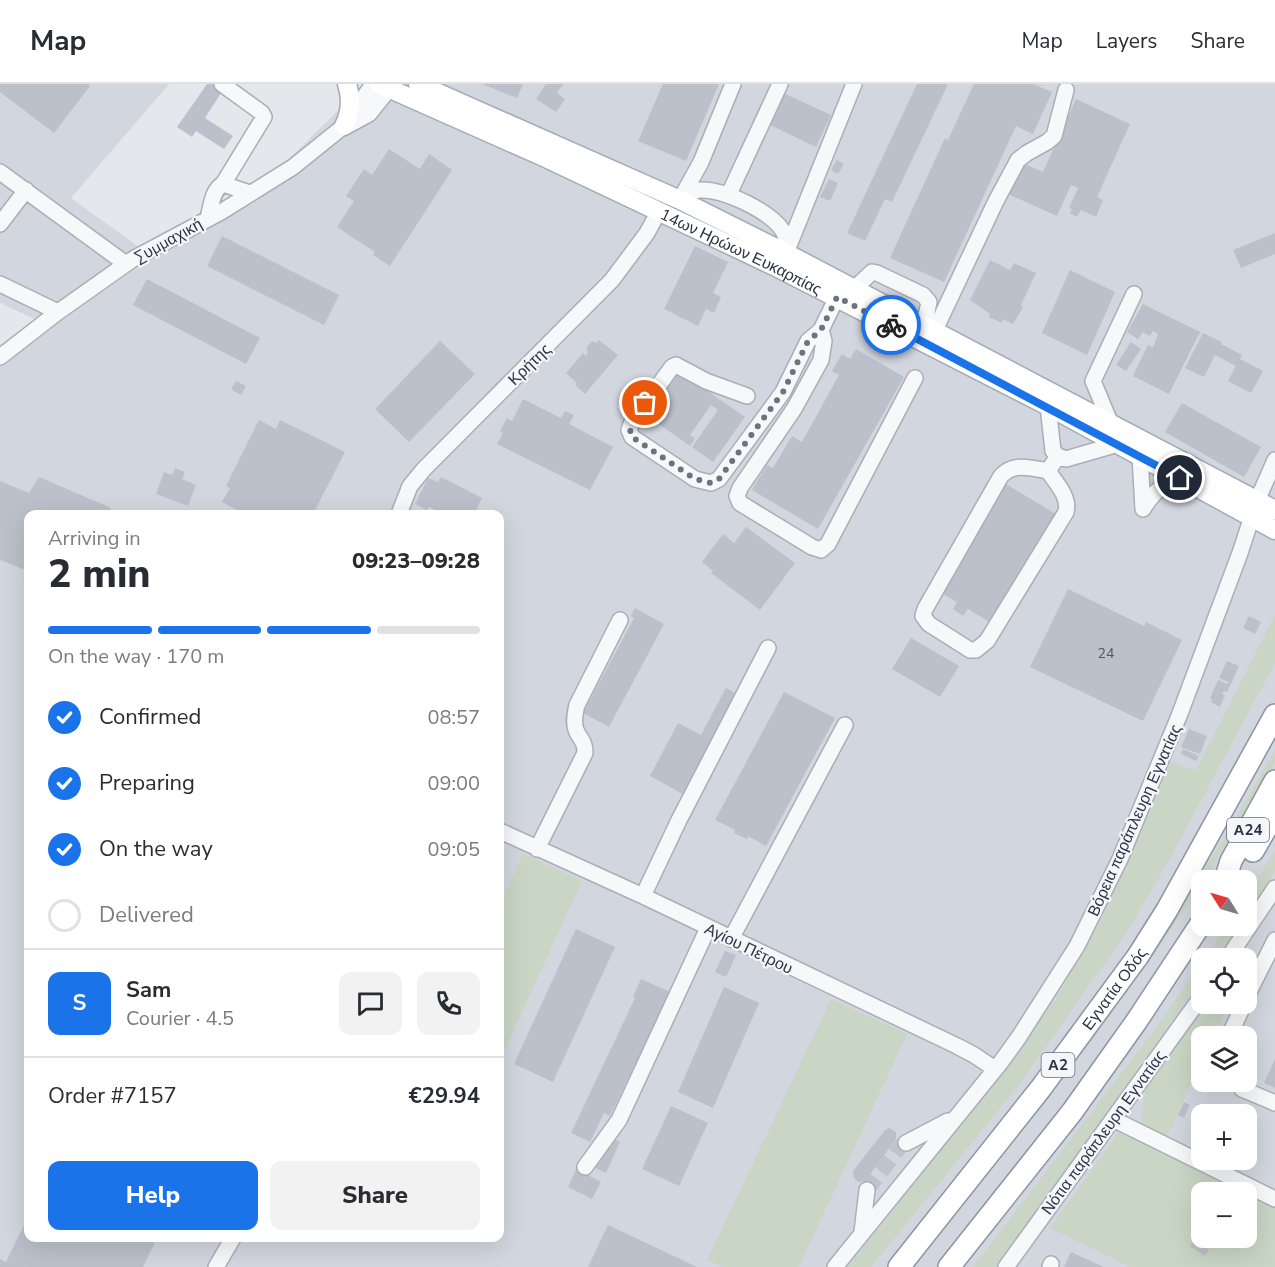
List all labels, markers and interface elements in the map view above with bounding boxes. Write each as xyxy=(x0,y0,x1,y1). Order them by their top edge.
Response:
text: Map xyxy=(30,22,86,60)
text: Map xyxy=(1021,27,1063,55)
text: Layers xyxy=(1096,27,1157,55)
text: Share xyxy=(1190,27,1245,55)
street label: 14ων Ηρώων Ευκαρπίας xyxy=(656,204,826,301)
street label: Συμμαχική xyxy=(131,213,206,269)
courier xyxy=(861,295,921,355)
icon: bike xyxy=(875,309,908,342)
street label: Κρήτης xyxy=(503,339,556,391)
pin xyxy=(619,377,670,428)
icon: bag xyxy=(628,386,661,419)
pin xyxy=(1154,452,1205,503)
icon: home xyxy=(1163,461,1196,494)
text: Arriving in xyxy=(48,525,141,552)
text: 09:23–09:28 xyxy=(352,546,480,576)
text: 2 min xyxy=(48,548,151,601)
text: On the way · 170 m xyxy=(48,643,224,670)
house number: 24 xyxy=(1098,644,1114,663)
icon: check xyxy=(48,701,81,734)
text: Confirmed xyxy=(99,702,201,732)
text: 08:57 xyxy=(427,704,480,731)
street label: Βόρεια παράπλευρη Εγνατίας xyxy=(1083,721,1187,920)
icon: check xyxy=(48,767,81,800)
text: Preparing xyxy=(99,768,195,798)
text: 09:00 xyxy=(427,770,480,797)
road number: Α24 xyxy=(1227,818,1269,842)
icon: check xyxy=(48,833,81,866)
text: On the way xyxy=(99,834,213,864)
text: 09:05 xyxy=(427,836,480,863)
north arrow xyxy=(1191,870,1257,936)
map controls xyxy=(1191,870,1257,1248)
text: Delivered xyxy=(99,900,194,930)
street label: Αγίου Πέτρου xyxy=(701,918,796,980)
street label: Εγνατία Οδός xyxy=(1077,943,1153,1035)
button: locate xyxy=(1191,948,1257,1014)
button: chat xyxy=(339,972,402,1035)
button: phone xyxy=(417,972,480,1035)
text: Sam xyxy=(126,975,171,1005)
text: S xyxy=(73,988,86,1018)
text: Courier · 4.5 xyxy=(126,1005,234,1032)
button: layers xyxy=(1191,1026,1257,1092)
street label: Νότια παράπλευρη Εγνατίας xyxy=(1037,1046,1171,1219)
road number: Α2 xyxy=(1042,1053,1074,1077)
text: Order #7157 xyxy=(48,1081,177,1111)
text: €29.94 xyxy=(409,1081,480,1111)
button: + xyxy=(1191,1104,1257,1170)
button: Help xyxy=(48,1161,258,1230)
button: Share xyxy=(270,1161,480,1230)
button: − xyxy=(1191,1182,1257,1248)

